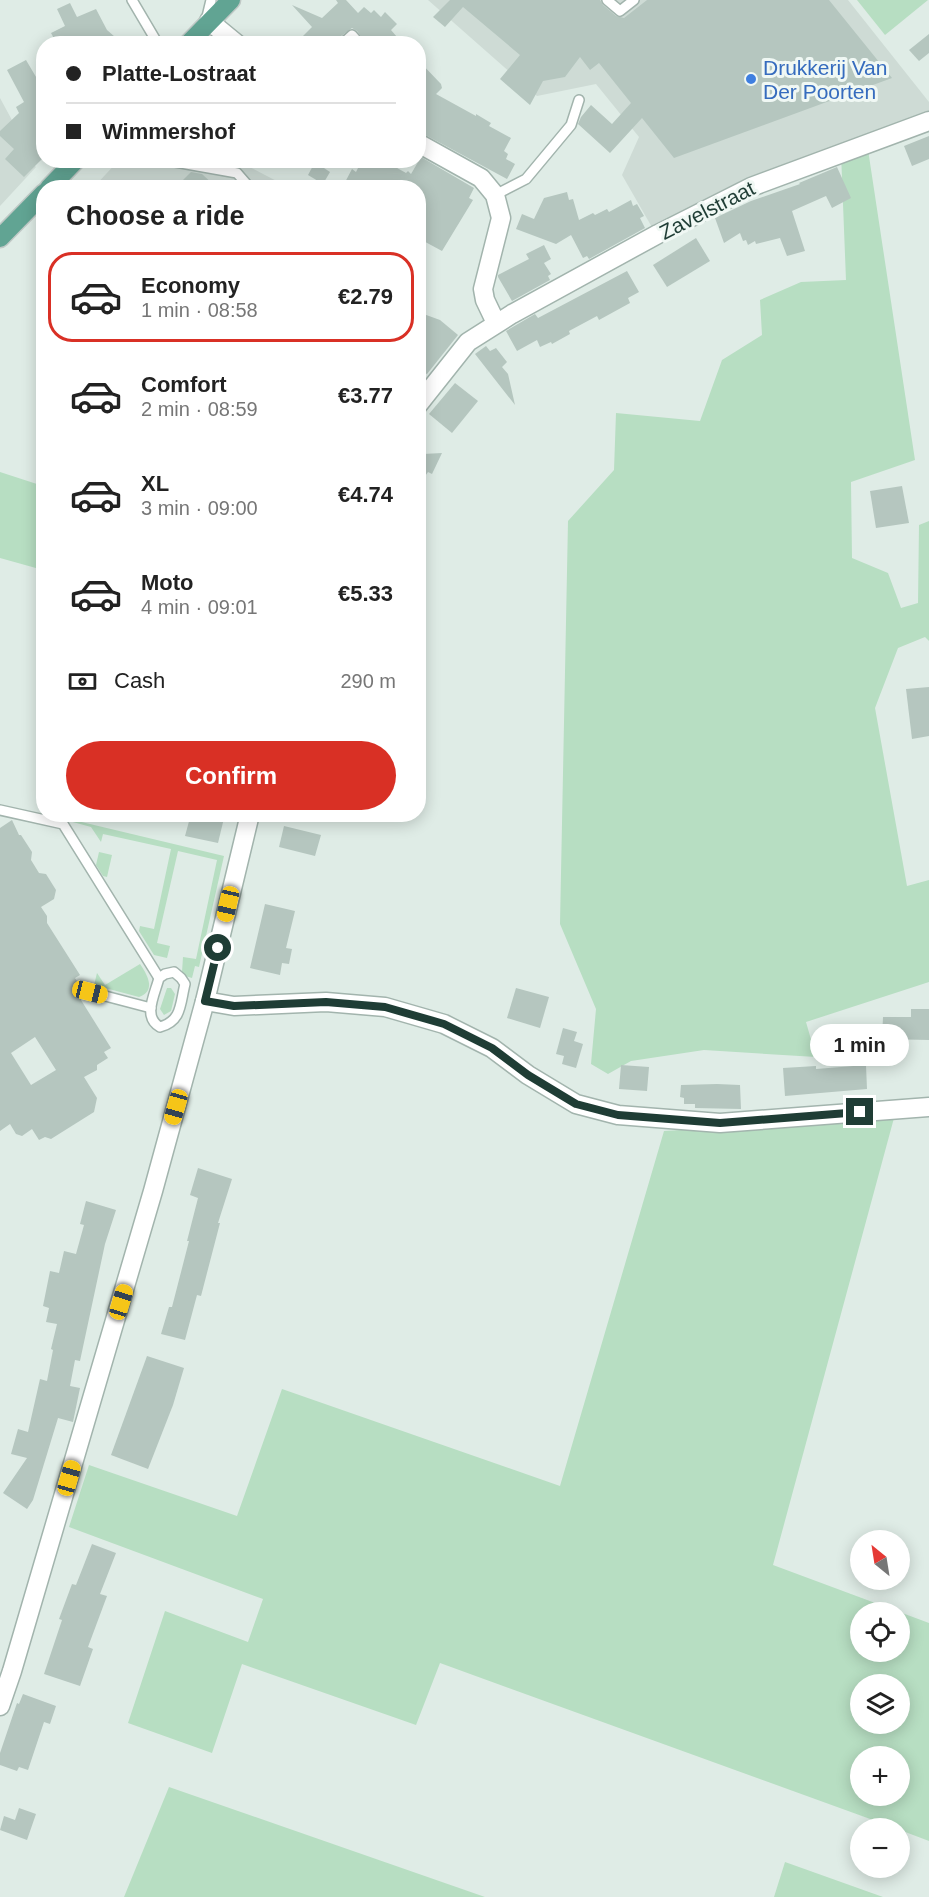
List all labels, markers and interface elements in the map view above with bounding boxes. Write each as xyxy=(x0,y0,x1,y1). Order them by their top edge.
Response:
place label: Drukkerij Van Der Poorten xyxy=(763,56,887,103)
text: Platte-Lostraat xyxy=(102,61,256,86)
marker: Drukkerij Van Der Poorten xyxy=(744,72,758,86)
text: Wimmershof xyxy=(102,119,235,144)
street label: Zavelstraat xyxy=(656,176,759,244)
text: Choose a ride xyxy=(66,201,245,231)
icon: car xyxy=(69,270,123,324)
text: Economy xyxy=(141,273,240,298)
text: €2.79 xyxy=(338,284,393,309)
text: 1 min · 08:58 xyxy=(141,299,258,321)
icon: car xyxy=(69,369,123,423)
text: Comfort xyxy=(141,372,227,397)
text: €3.77 xyxy=(338,383,393,408)
text: 2 min · 08:59 xyxy=(141,398,258,420)
icon: car xyxy=(69,468,123,522)
text: XL xyxy=(141,471,169,496)
text: €4.74 xyxy=(338,482,393,507)
text: 3 min · 09:00 xyxy=(141,497,258,519)
icon: car xyxy=(69,567,123,621)
text: Moto xyxy=(141,570,194,595)
text: €5.33 xyxy=(338,581,393,606)
text: 4 min · 09:01 xyxy=(141,596,258,618)
icon: cash xyxy=(66,665,99,698)
text: Cash xyxy=(114,668,165,693)
text: 290 m xyxy=(340,670,396,692)
button: Confirm xyxy=(66,741,396,810)
car xyxy=(215,884,241,924)
route start xyxy=(204,934,231,961)
car xyxy=(70,979,110,1005)
callout: 1 min xyxy=(810,1025,910,1067)
text: 1 min xyxy=(833,1034,886,1056)
car xyxy=(162,1087,190,1127)
route end xyxy=(846,1098,873,1125)
car xyxy=(107,1282,135,1322)
car xyxy=(55,1458,83,1498)
north arrow xyxy=(850,1530,910,1590)
map controls xyxy=(850,1530,910,1878)
button: locate xyxy=(850,1602,910,1662)
button: layers xyxy=(850,1674,910,1734)
button: + xyxy=(850,1746,910,1806)
button: − xyxy=(850,1818,910,1878)

